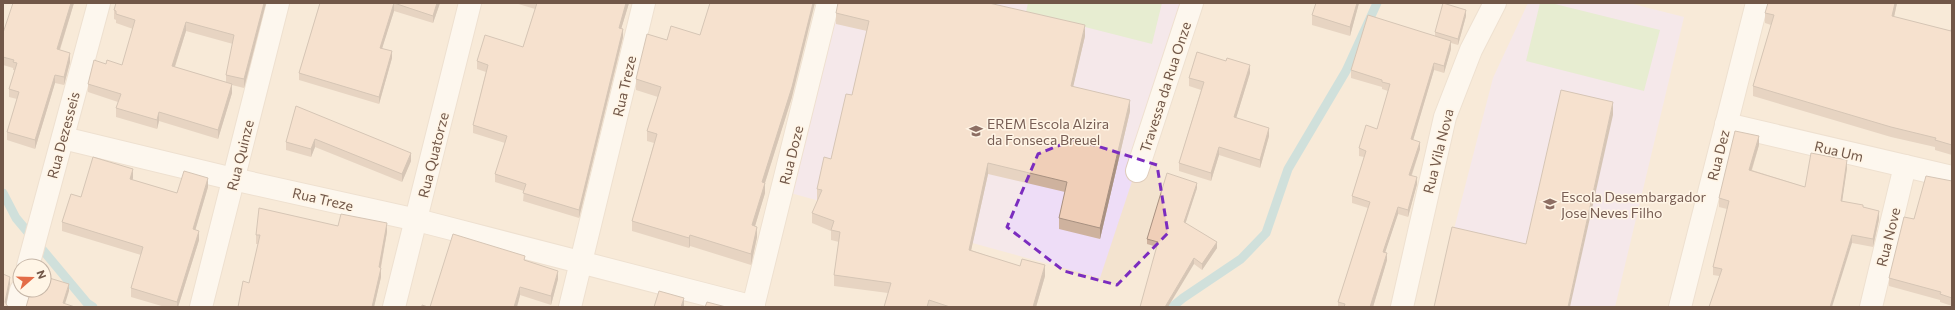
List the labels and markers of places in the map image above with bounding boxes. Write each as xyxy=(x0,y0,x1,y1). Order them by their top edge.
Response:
place label: EREM Escola Alzira da Fonseca Breuel xyxy=(987,115,1109,148)
school or university icon: EREM Escola Alzira da Fonseca Breuel xyxy=(968,123,984,139)
place label: Escola Desembargador Jose Neves Filho xyxy=(1561,188,1707,221)
school or university icon: Escola Desembargador Jose Neves Filho xyxy=(1542,196,1558,212)

